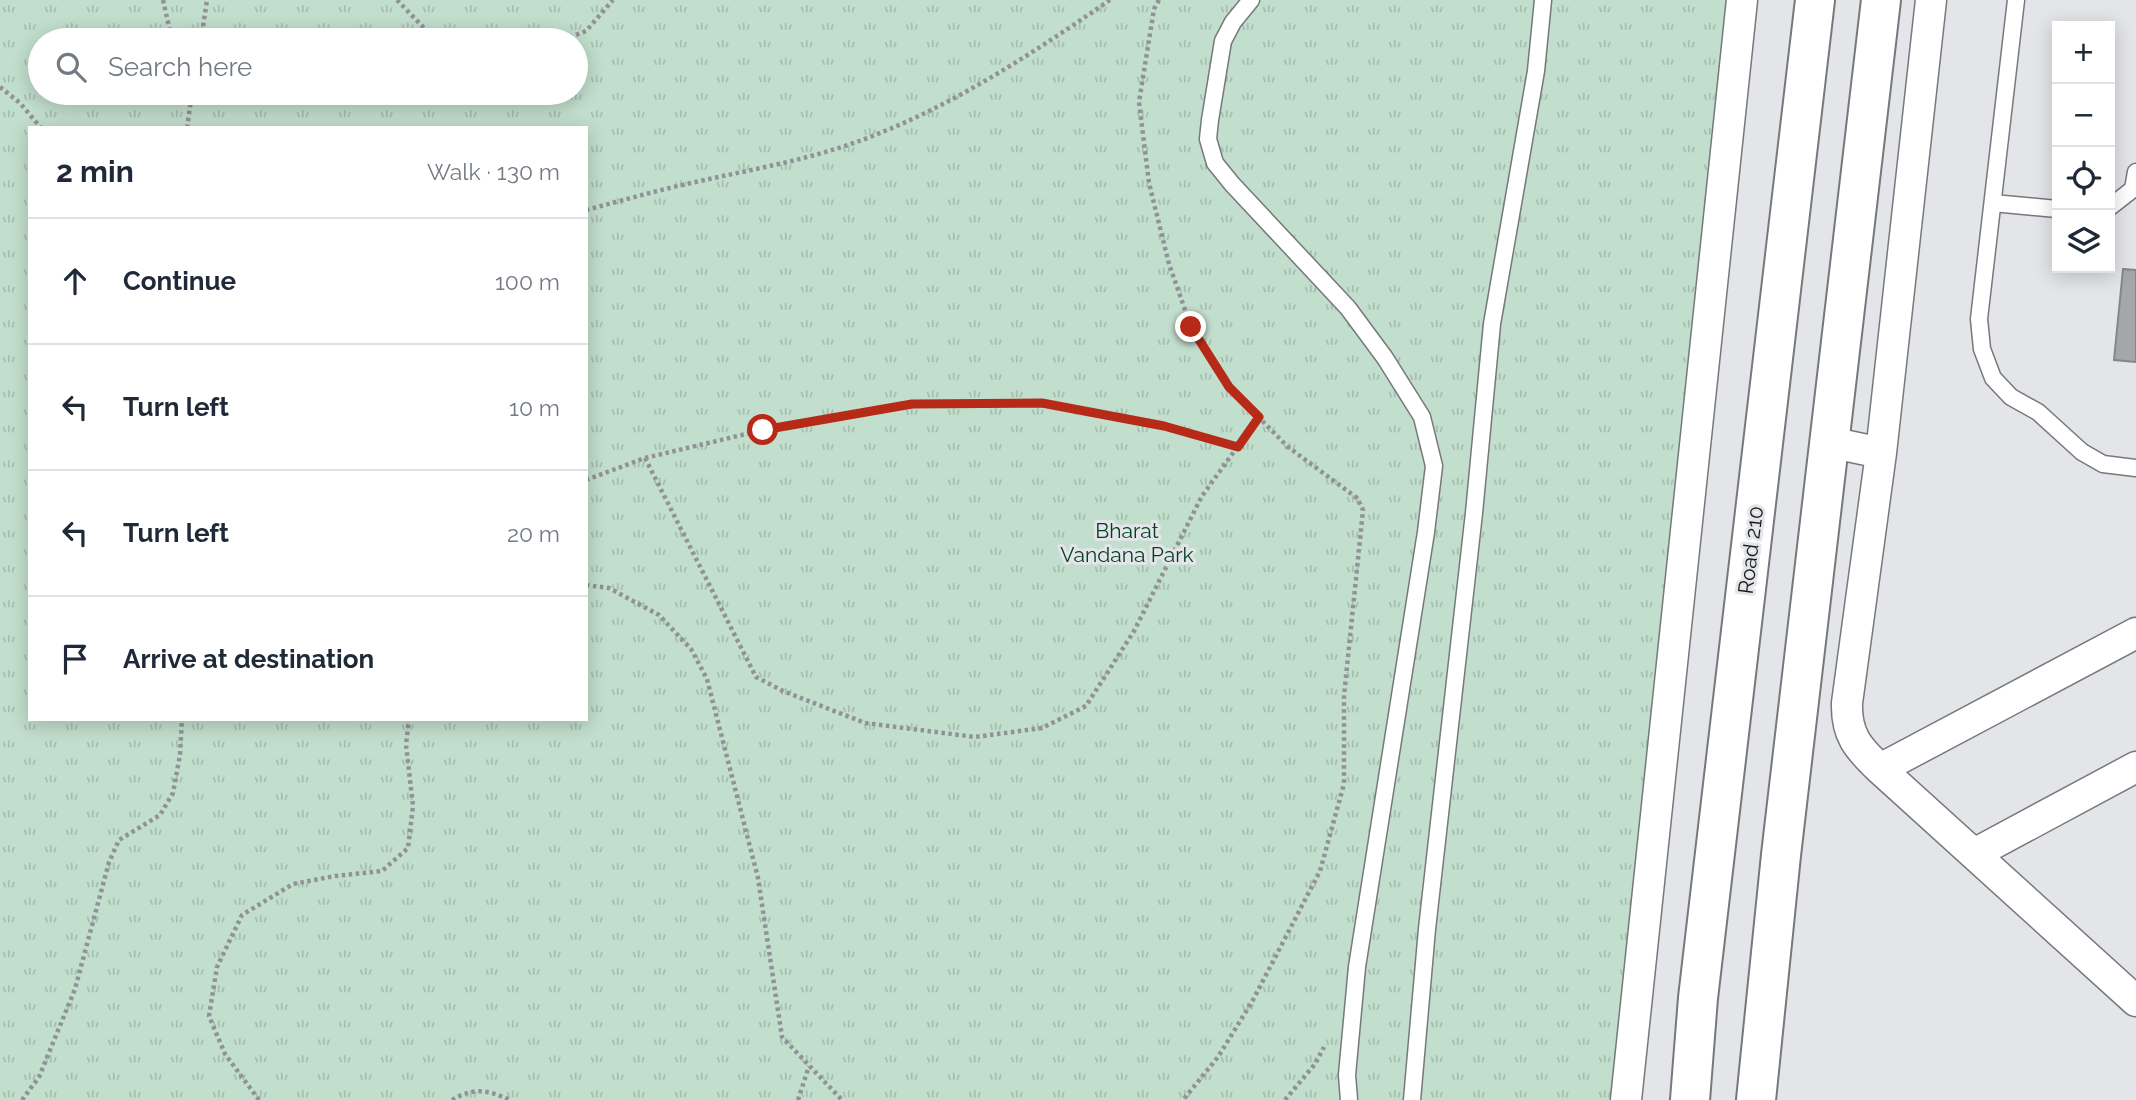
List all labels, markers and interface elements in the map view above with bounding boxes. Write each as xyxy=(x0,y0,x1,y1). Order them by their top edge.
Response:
map controls xyxy=(2052,21,2115,273)
button: + xyxy=(2052,21,2115,84)
search box xyxy=(28,28,588,105)
icon: search xyxy=(52,48,90,86)
text: Search here xyxy=(108,52,252,82)
button: − xyxy=(2052,84,2115,147)
button: locate xyxy=(2052,147,2115,210)
text: 2 min xyxy=(56,154,134,189)
text: Walk · 130 m xyxy=(427,158,560,185)
button: layers xyxy=(2052,210,2115,273)
icon: ahead xyxy=(56,262,94,300)
text: Continue xyxy=(123,266,236,296)
text: 100 m xyxy=(495,268,560,295)
route end xyxy=(1175,311,1206,342)
icon: left xyxy=(56,388,94,426)
text: Turn left xyxy=(123,392,229,422)
text: 10 m xyxy=(509,394,560,421)
route start xyxy=(747,414,778,445)
street label: Road 210 xyxy=(1733,504,1768,595)
icon: left xyxy=(56,514,94,552)
text: Turn left xyxy=(123,518,229,548)
park label: Bharat Vandana Park xyxy=(1060,518,1194,567)
text: 20 m xyxy=(507,520,560,547)
icon: arrive xyxy=(56,640,94,678)
text: Arrive at destination xyxy=(123,644,374,674)

